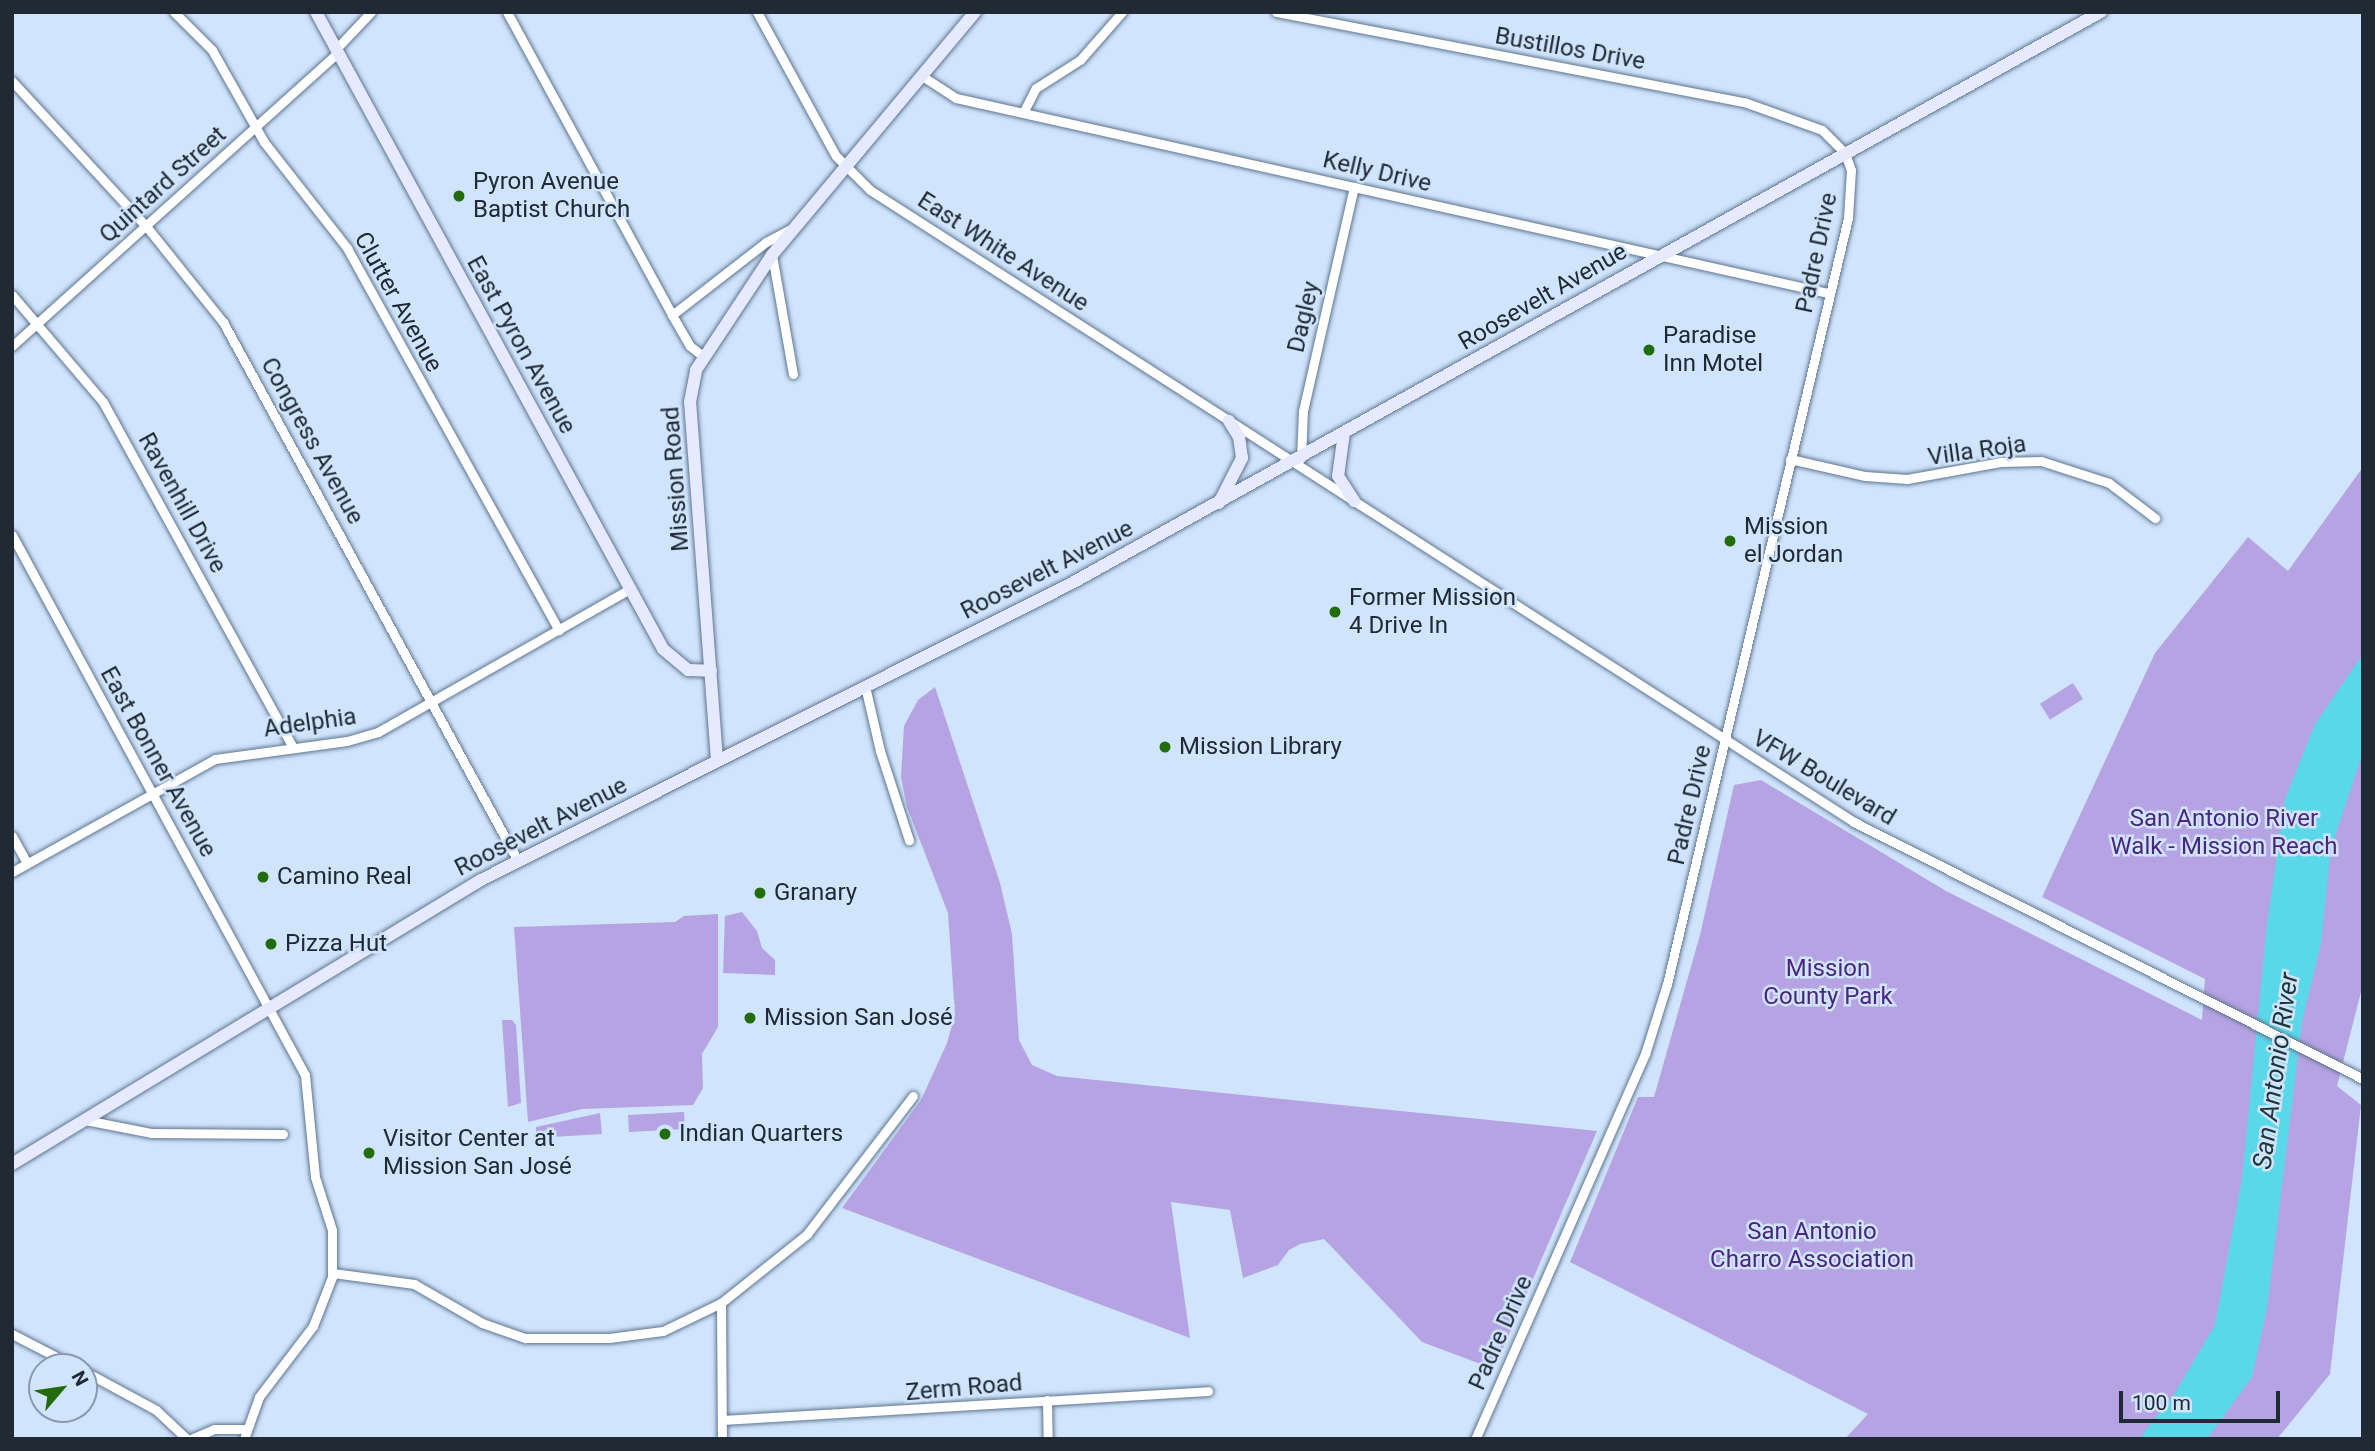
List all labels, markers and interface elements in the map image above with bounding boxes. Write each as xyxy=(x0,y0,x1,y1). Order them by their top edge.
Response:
street label: Bustillos Drive xyxy=(1493,22,1647,76)
street label: Quintard Street xyxy=(94,121,232,249)
street label: Kelly Drive xyxy=(1320,146,1434,198)
place label: Pyron Avenue Baptist Church xyxy=(473,168,630,224)
street label: East White Avenue xyxy=(912,186,1094,318)
marker: Pyron Avenue Baptist Church xyxy=(451,188,467,204)
street label: Padre Drive xyxy=(1790,190,1844,316)
street label: Clutter Avenue xyxy=(348,227,448,377)
street label: Roosevelt Avenue xyxy=(1454,237,1632,357)
street label: East Pyron Avenue xyxy=(460,251,582,439)
street label: Dagley xyxy=(1282,279,1326,355)
place label: Paradise Inn Motel xyxy=(1663,322,1763,378)
marker: Paradise Inn Motel xyxy=(1641,342,1657,358)
street label: Congress Avenue xyxy=(254,353,370,529)
street label: Mission Road xyxy=(657,405,695,553)
street label: Ravenhill Drive xyxy=(132,428,232,578)
street label: Villa Roja xyxy=(1926,430,2028,472)
place label: Mission el Jordan xyxy=(1744,513,1843,569)
street label: Roosevelt Avenue xyxy=(956,514,1138,626)
marker: Mission el Jordan xyxy=(1722,533,1738,549)
place label: Former Mission 4 Drive In xyxy=(1349,584,1516,640)
marker: Former Mission 4 Drive In xyxy=(1327,604,1343,620)
street label: East Bonner Avenue xyxy=(94,662,222,862)
street label: Adelphia xyxy=(262,702,358,744)
street label: VFW Boulevard xyxy=(1747,724,1901,832)
place label: Mission Library xyxy=(1179,733,1342,761)
marker: Mission Library xyxy=(1157,739,1173,755)
street label: Padre Drive xyxy=(1662,742,1718,868)
street label: Roosevelt Avenue xyxy=(450,771,632,883)
park label: San Antonio River Walk - Mission Reach xyxy=(2110,805,2338,861)
place label: Camino Real xyxy=(277,863,412,891)
marker: Camino Real xyxy=(255,869,271,885)
place label: Granary xyxy=(774,879,857,907)
marker: Granary xyxy=(752,885,768,901)
place label: Pizza Hut xyxy=(285,930,387,958)
marker: Pizza Hut xyxy=(263,936,279,952)
park label: Mission County Park xyxy=(1763,955,1893,1011)
water label: San Antonio River xyxy=(2247,971,2305,1171)
place label: Mission San José xyxy=(764,1004,953,1032)
marker: Mission San José xyxy=(742,1010,758,1026)
place label: Indian Quarters xyxy=(679,1120,843,1148)
place label: Visitor Center at Mission San José xyxy=(383,1125,572,1181)
marker: Indian Quarters xyxy=(657,1126,673,1142)
marker: Visitor Center at Mission San José xyxy=(361,1145,377,1161)
park label: San Antonio Charro Association xyxy=(1710,1218,1914,1274)
street label: Padre Drive xyxy=(1463,1271,1539,1395)
north arrow xyxy=(28,1353,98,1423)
text: N xyxy=(67,1367,93,1390)
street label: Zerm Road xyxy=(904,1369,1024,1407)
scale bar xyxy=(2123,1378,2284,1422)
text: 100 m xyxy=(2132,1391,2191,1415)

